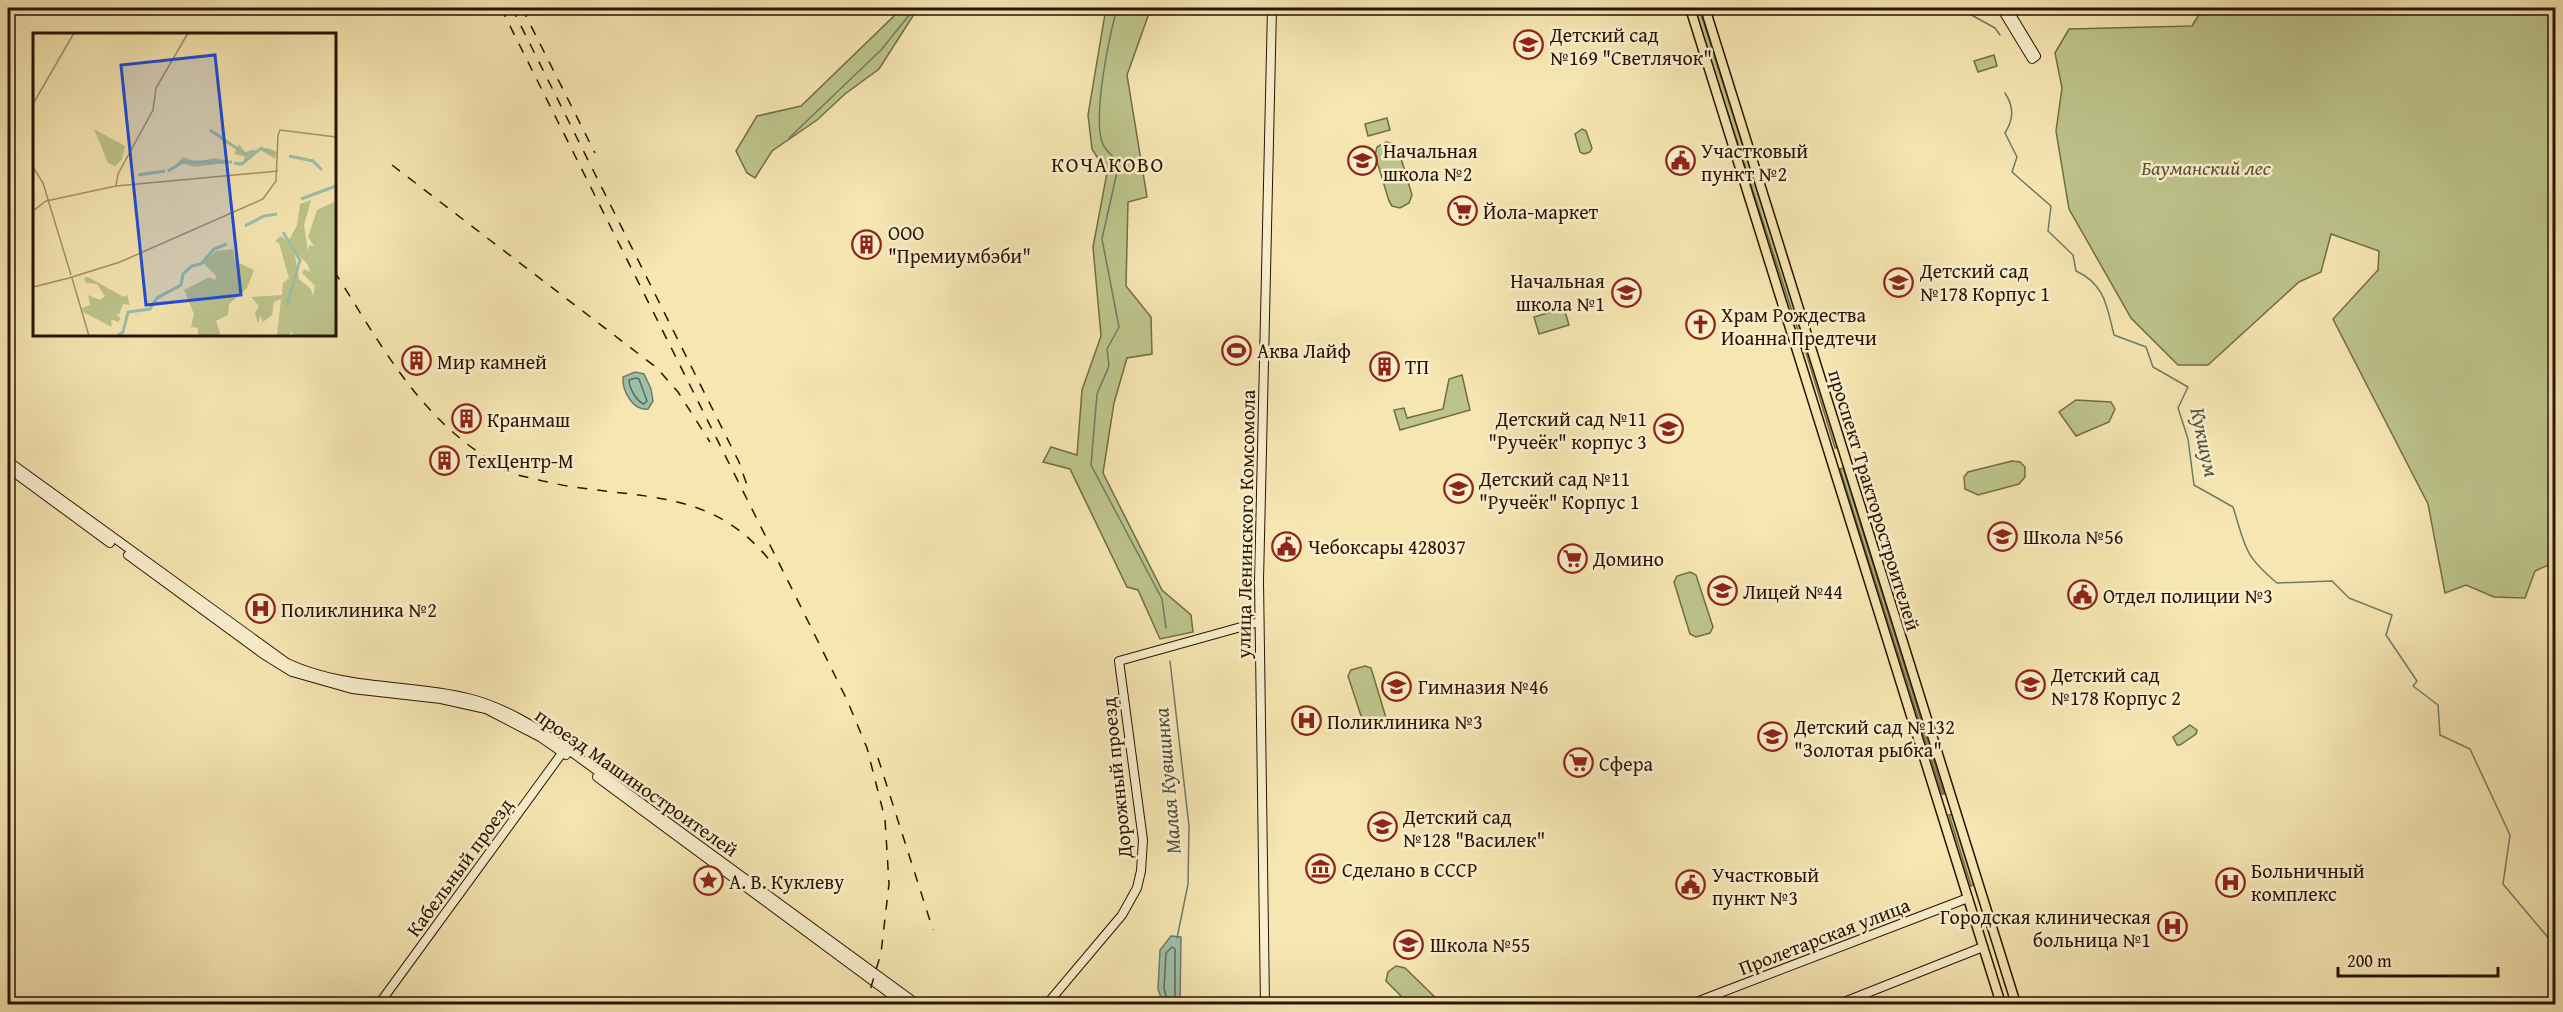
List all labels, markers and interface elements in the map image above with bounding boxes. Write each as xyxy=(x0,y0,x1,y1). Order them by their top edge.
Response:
place label: Детский сад №169 "Светлячок" xyxy=(1549,20,1712,72)
school or university icon: Детский сад №169 "Светлячок" xyxy=(1513,29,1545,61)
inset map xyxy=(33,33,336,336)
place label: Начальная школа №2 xyxy=(1383,136,1478,188)
place label: Участковый пункт №2 xyxy=(1701,136,1808,188)
school or university icon: Начальная школа №2 xyxy=(1346,145,1378,177)
public building icon: Участковый пункт №2 xyxy=(1664,145,1696,177)
district label: КОЧАКОВО xyxy=(1051,149,1165,180)
park label: Бауманский лес xyxy=(2141,153,2272,182)
supermarket icon: Йола-маркет xyxy=(1446,195,1478,227)
place label: Йола-маркет xyxy=(1483,197,1599,226)
place label: ООО "Премиумбэби" xyxy=(888,218,1031,270)
building icon: ООО "Премиумбэби" xyxy=(851,228,883,260)
place label: Детский сад №178 Корпус 1 xyxy=(1919,256,2050,308)
place label: Начальная школа №1 xyxy=(1510,266,1605,318)
school or university icon: Детский сад №178 Корпус 1 xyxy=(1883,266,1915,298)
school or university icon: Начальная школа №1 xyxy=(1610,276,1642,308)
place label: Храм Рождества Иоанна Предтечи xyxy=(1721,300,1877,352)
church icon: Храм Рождества Иоанна Предтечи xyxy=(1684,309,1716,341)
sports icon: Аква Лайф xyxy=(1220,334,1252,366)
place label: Аква Лайф xyxy=(1257,336,1351,365)
building icon: Мир камней xyxy=(400,345,432,377)
place label: Мир камней xyxy=(437,347,547,376)
building icon: ТП xyxy=(1368,350,1400,382)
place label: ТП xyxy=(1405,352,1429,381)
street label: проспект Тракторостроителей xyxy=(1821,366,1929,634)
street label: улица Ленинского Комсомола xyxy=(1228,389,1262,660)
building icon: Кранмаш xyxy=(450,403,482,435)
place label: Детский сад №11 "Ручеёк" корпус 3 xyxy=(1488,404,1647,456)
water label: Кукшум xyxy=(2183,404,2228,480)
place label: Кранмаш xyxy=(487,405,570,434)
school or university icon: Детский сад №11 "Ручеёк" корпус 3 xyxy=(1652,413,1684,445)
building icon: ТехЦентр-М xyxy=(429,444,461,476)
place label: ТехЦентр-М xyxy=(466,446,574,475)
place label: Детский сад №11 "Ручеёк" Корпус 1 xyxy=(1478,464,1640,516)
school or university icon: Детский сад №11 "Ручеёк" Корпус 1 xyxy=(1442,473,1474,505)
school or university icon: Школа №56 xyxy=(1986,520,2018,552)
place label: Школа №56 xyxy=(2023,522,2123,551)
public building icon: Чебоксары 428037 xyxy=(1271,530,1303,562)
place label: Чебоксары 428037 xyxy=(1308,532,1466,561)
supermarket icon: Домино xyxy=(1556,542,1588,574)
place label: Домино xyxy=(1592,544,1664,573)
school or university icon: Лицей №44 xyxy=(1706,575,1738,607)
place label: Лицей №44 xyxy=(1743,577,1843,606)
public building icon: Отдел полиции №3 xyxy=(2066,579,2098,611)
place label: Отдел полиции №3 xyxy=(2103,581,2273,610)
hospital icon: Поликлиника №2 xyxy=(244,593,276,625)
place label: Поликлиника №2 xyxy=(281,595,437,624)
place label: Детский сад №178 Корпус 2 xyxy=(2050,660,2181,712)
school or university icon: Детский сад №178 Корпус 2 xyxy=(2014,669,2046,701)
school or university icon: Гимназия №46 xyxy=(1381,670,1413,702)
place label: Гимназия №46 xyxy=(1418,672,1548,701)
street label: Дорожный проезд xyxy=(1093,696,1139,861)
street label: проезд Машиностроителей xyxy=(529,701,745,863)
hospital icon: Поликлиника №3 xyxy=(1290,705,1322,737)
water label: Малая Кувшинка xyxy=(1145,706,1189,855)
place label: Поликлиника №3 xyxy=(1327,707,1483,736)
place label: Детский сад №132 "Золотая рыбка" xyxy=(1793,712,1955,764)
school or university icon: Детский сад №132 "Золотая рыбка" xyxy=(1757,721,1789,753)
supermarket icon: Сфера xyxy=(1562,747,1594,779)
place label: Сфера xyxy=(1599,749,1653,778)
street label: Кабельный проезд xyxy=(399,792,519,942)
place label: Детский сад №128 "Василек" xyxy=(1402,802,1545,854)
school or university icon: Детский сад №128 "Василек" xyxy=(1366,811,1398,843)
museum icon: Сделано в СССР xyxy=(1305,853,1337,885)
place label: Сделано в СССР xyxy=(1342,855,1477,884)
place label: Больничный комплекс xyxy=(2251,856,2365,908)
place label: Участковый пункт №3 xyxy=(1712,860,1819,912)
place icon: А. В. Куклеву xyxy=(692,865,724,897)
hospital icon: Больничный комплекс xyxy=(2214,866,2246,898)
place label: А. В. Куклеву xyxy=(729,867,844,896)
public building icon: Участковый пункт №3 xyxy=(1675,869,1707,901)
street label: Пролетарская улица xyxy=(1734,890,1914,982)
place label: Городская клиническая больница №1 xyxy=(1940,902,2151,954)
hospital icon: Городская клиническая больница №1 xyxy=(2156,911,2188,943)
school or university icon: Школа №55 xyxy=(1393,928,1425,960)
place label: Школа №55 xyxy=(1430,930,1530,959)
scale bar xyxy=(2338,940,2498,978)
text: 200 m xyxy=(2347,947,2392,974)

